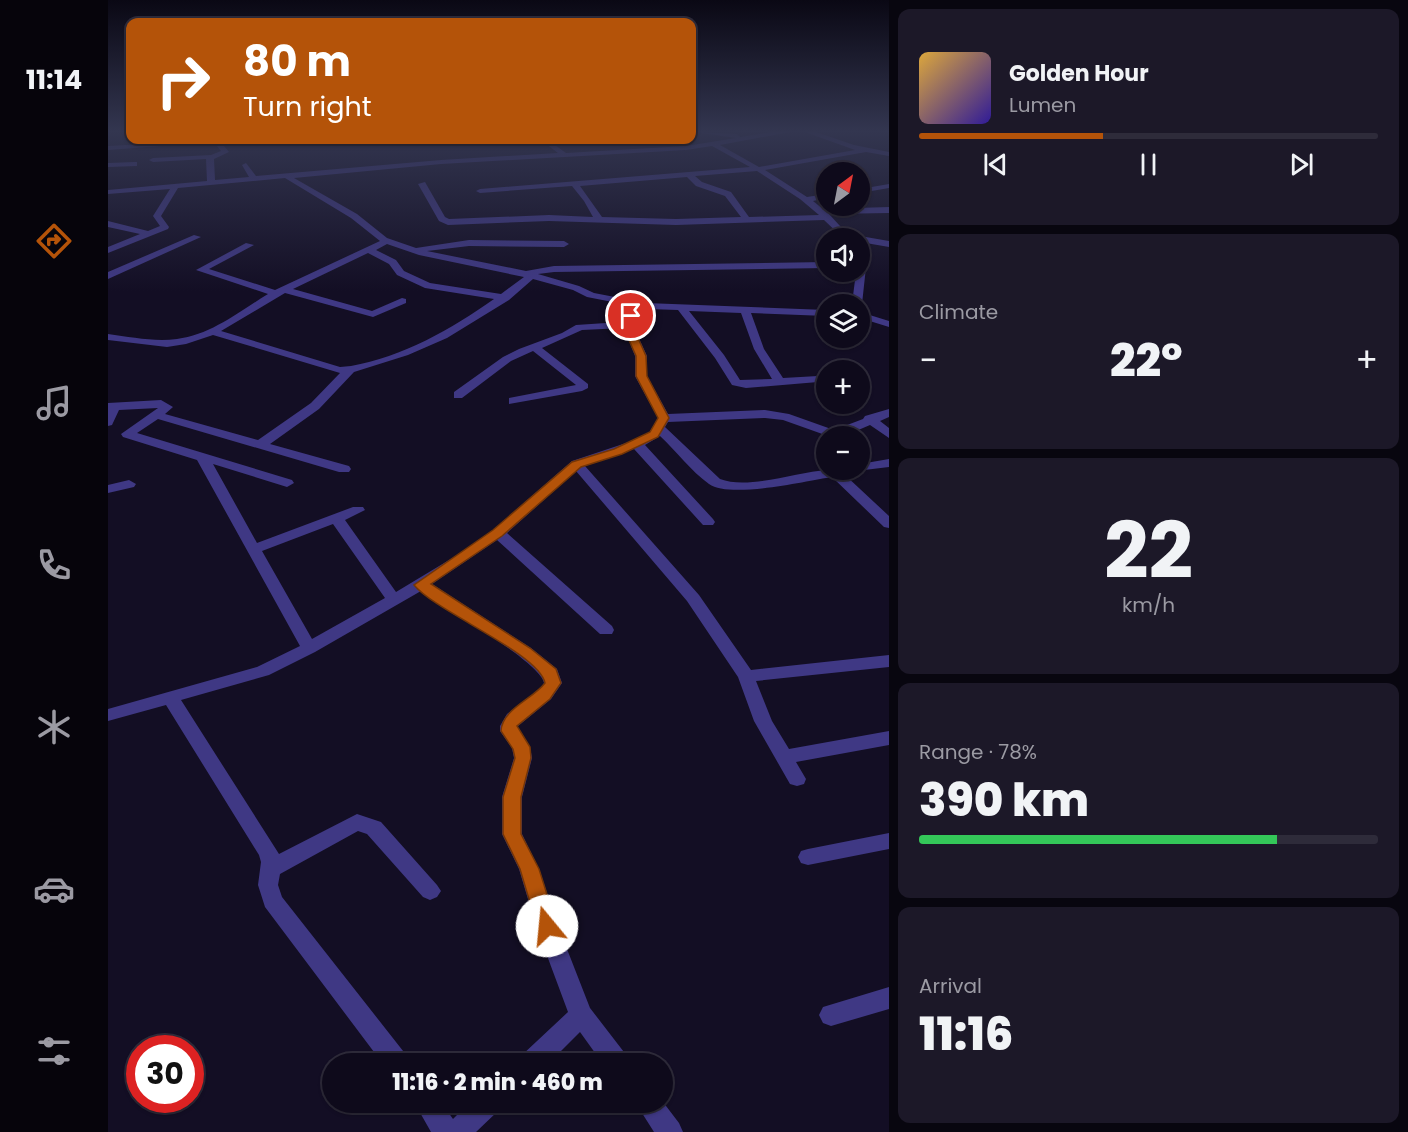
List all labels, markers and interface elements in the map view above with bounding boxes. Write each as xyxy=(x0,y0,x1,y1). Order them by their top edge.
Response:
text: 80 m xyxy=(243,32,351,91)
icon: right xyxy=(144,42,222,120)
text: Golden Hour xyxy=(1009,58,1149,89)
text: 11:14 xyxy=(26,61,82,98)
text: Turn right xyxy=(243,88,372,125)
text: Lumen xyxy=(1009,91,1076,119)
icon: previous xyxy=(979,148,1012,181)
icon: pause xyxy=(1132,148,1165,181)
icon: next xyxy=(1285,148,1318,181)
north arrow xyxy=(816,162,870,216)
map controls xyxy=(816,162,870,480)
icon: directions xyxy=(33,220,75,262)
button: sound xyxy=(816,228,870,282)
pin xyxy=(605,290,656,341)
button: layers xyxy=(816,294,870,348)
text: Climate xyxy=(919,298,998,326)
icon: arrive xyxy=(614,299,647,332)
text: 22° xyxy=(1110,329,1183,392)
text: − xyxy=(919,337,937,384)
text: + xyxy=(1355,337,1378,384)
button: + xyxy=(816,360,870,414)
icon: music xyxy=(33,382,75,424)
button: − xyxy=(816,426,870,480)
text: 22 xyxy=(1104,496,1193,605)
icon: phone xyxy=(33,544,75,586)
text: km/h xyxy=(1122,591,1175,619)
icon: climate xyxy=(33,706,75,748)
text: Range · 78% xyxy=(919,738,1037,766)
text: 390 km xyxy=(919,769,1089,832)
icon: car xyxy=(33,868,75,910)
position arrow xyxy=(515,894,579,958)
text: Arrival xyxy=(919,972,982,1000)
text: 11:16 xyxy=(919,1003,1013,1066)
icon: filters xyxy=(33,1030,75,1072)
speed limit sign: 30 xyxy=(126,1035,204,1113)
text: 11:16 · 2 min · 460 m xyxy=(392,1067,603,1098)

